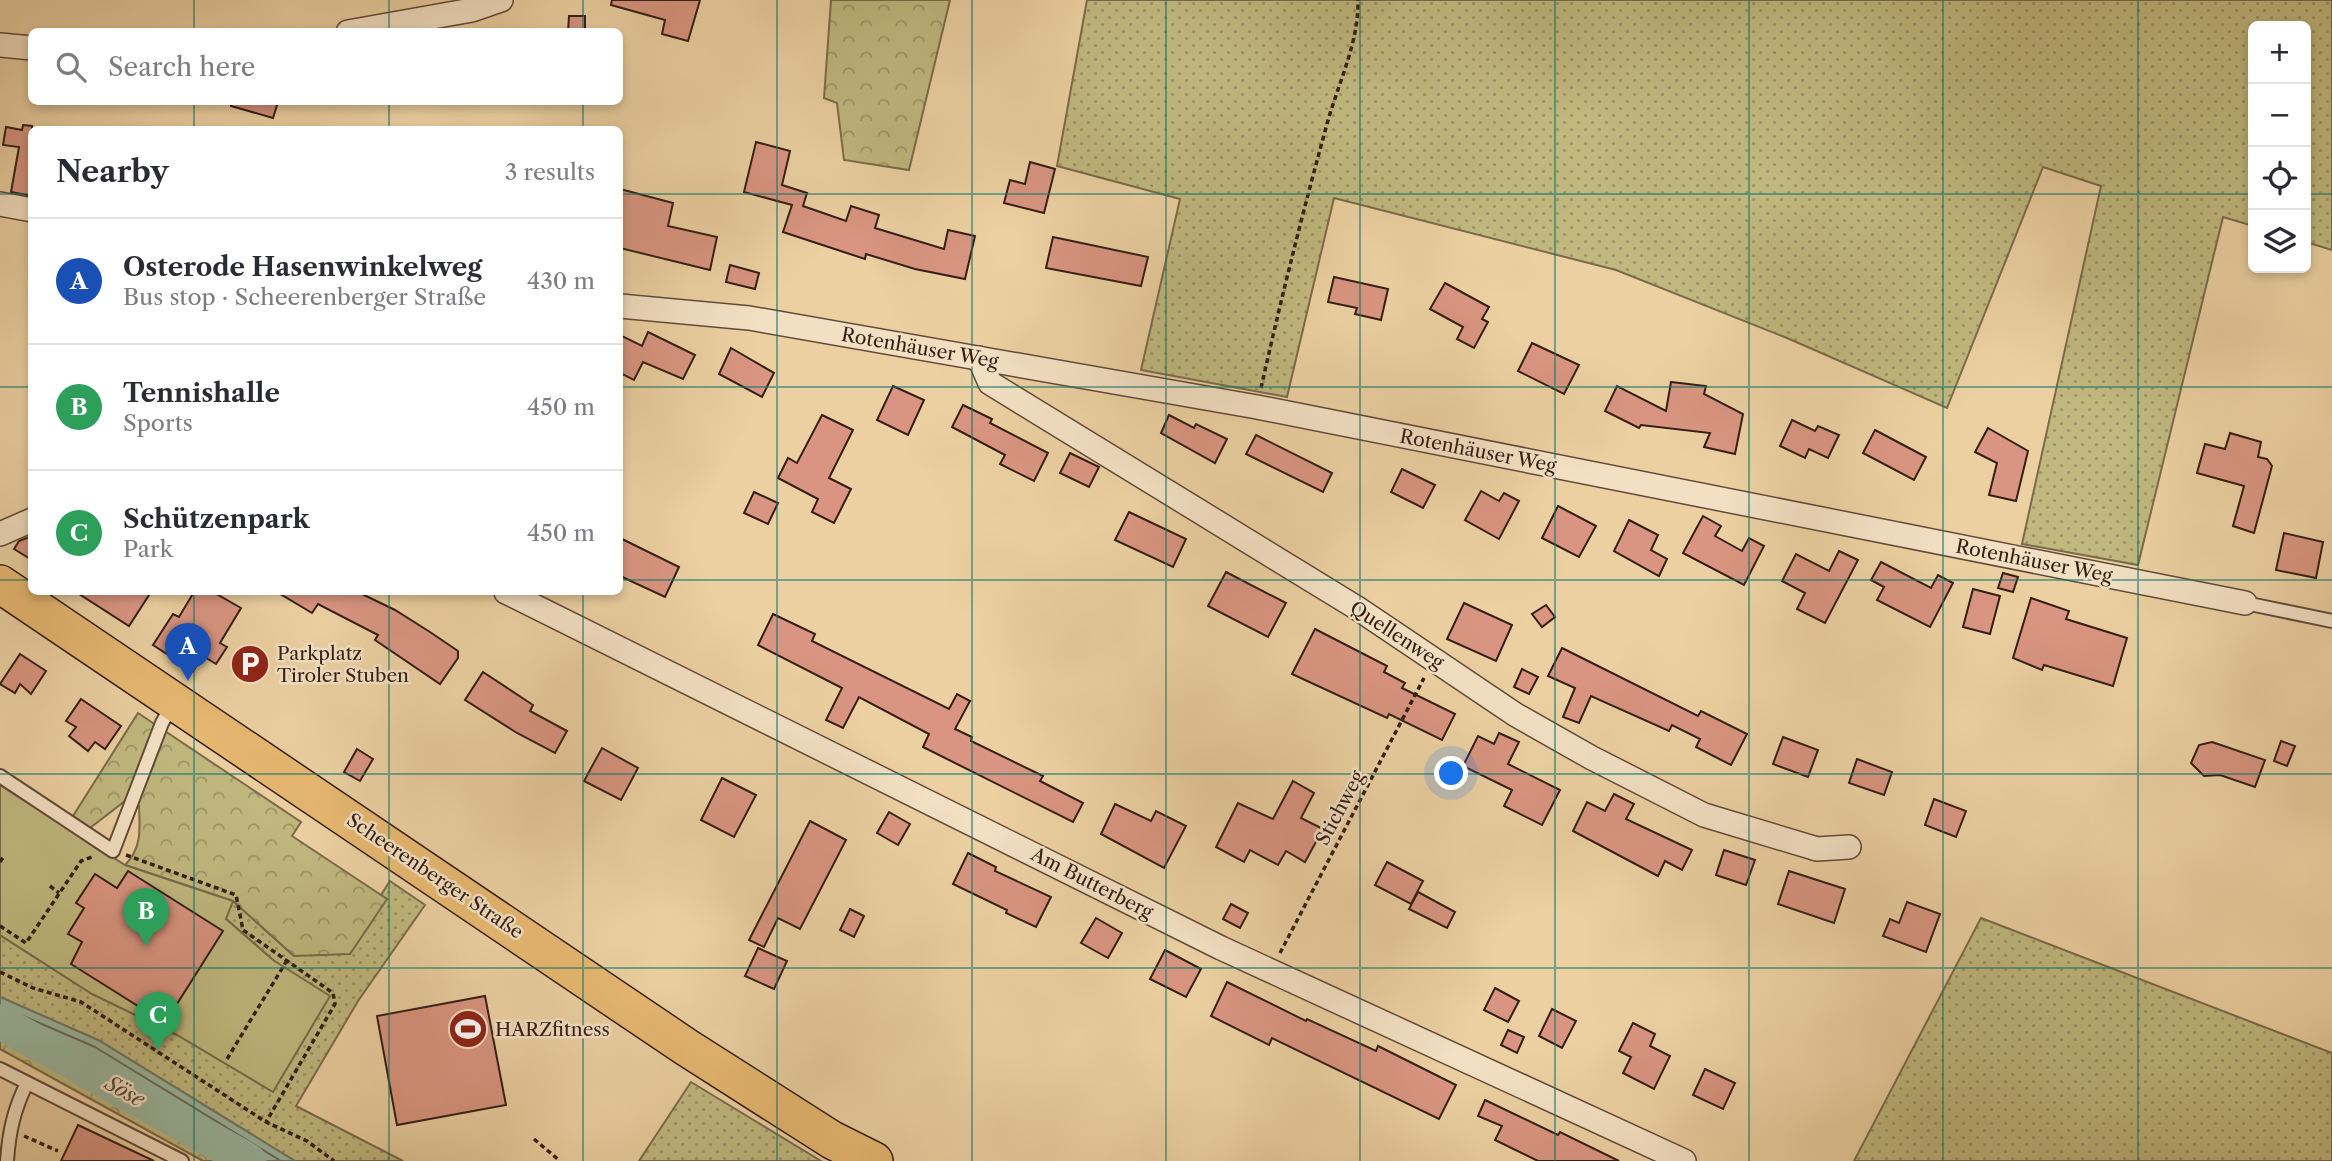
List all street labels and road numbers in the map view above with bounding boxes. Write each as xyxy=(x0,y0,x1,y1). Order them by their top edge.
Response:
street label: Rotenhäuser Weg xyxy=(840,323,1001,373)
street label: Rotenhäuser Weg xyxy=(1398,425,1559,478)
street label: Rotenhäuser Weg xyxy=(1954,535,2115,588)
street label: Quellenweg xyxy=(1346,596,1449,674)
street label: Stichweg xyxy=(1311,766,1370,849)
street label: Scheerenberger Straße xyxy=(342,808,528,944)
street label: Am Butterberg xyxy=(1026,842,1158,924)

